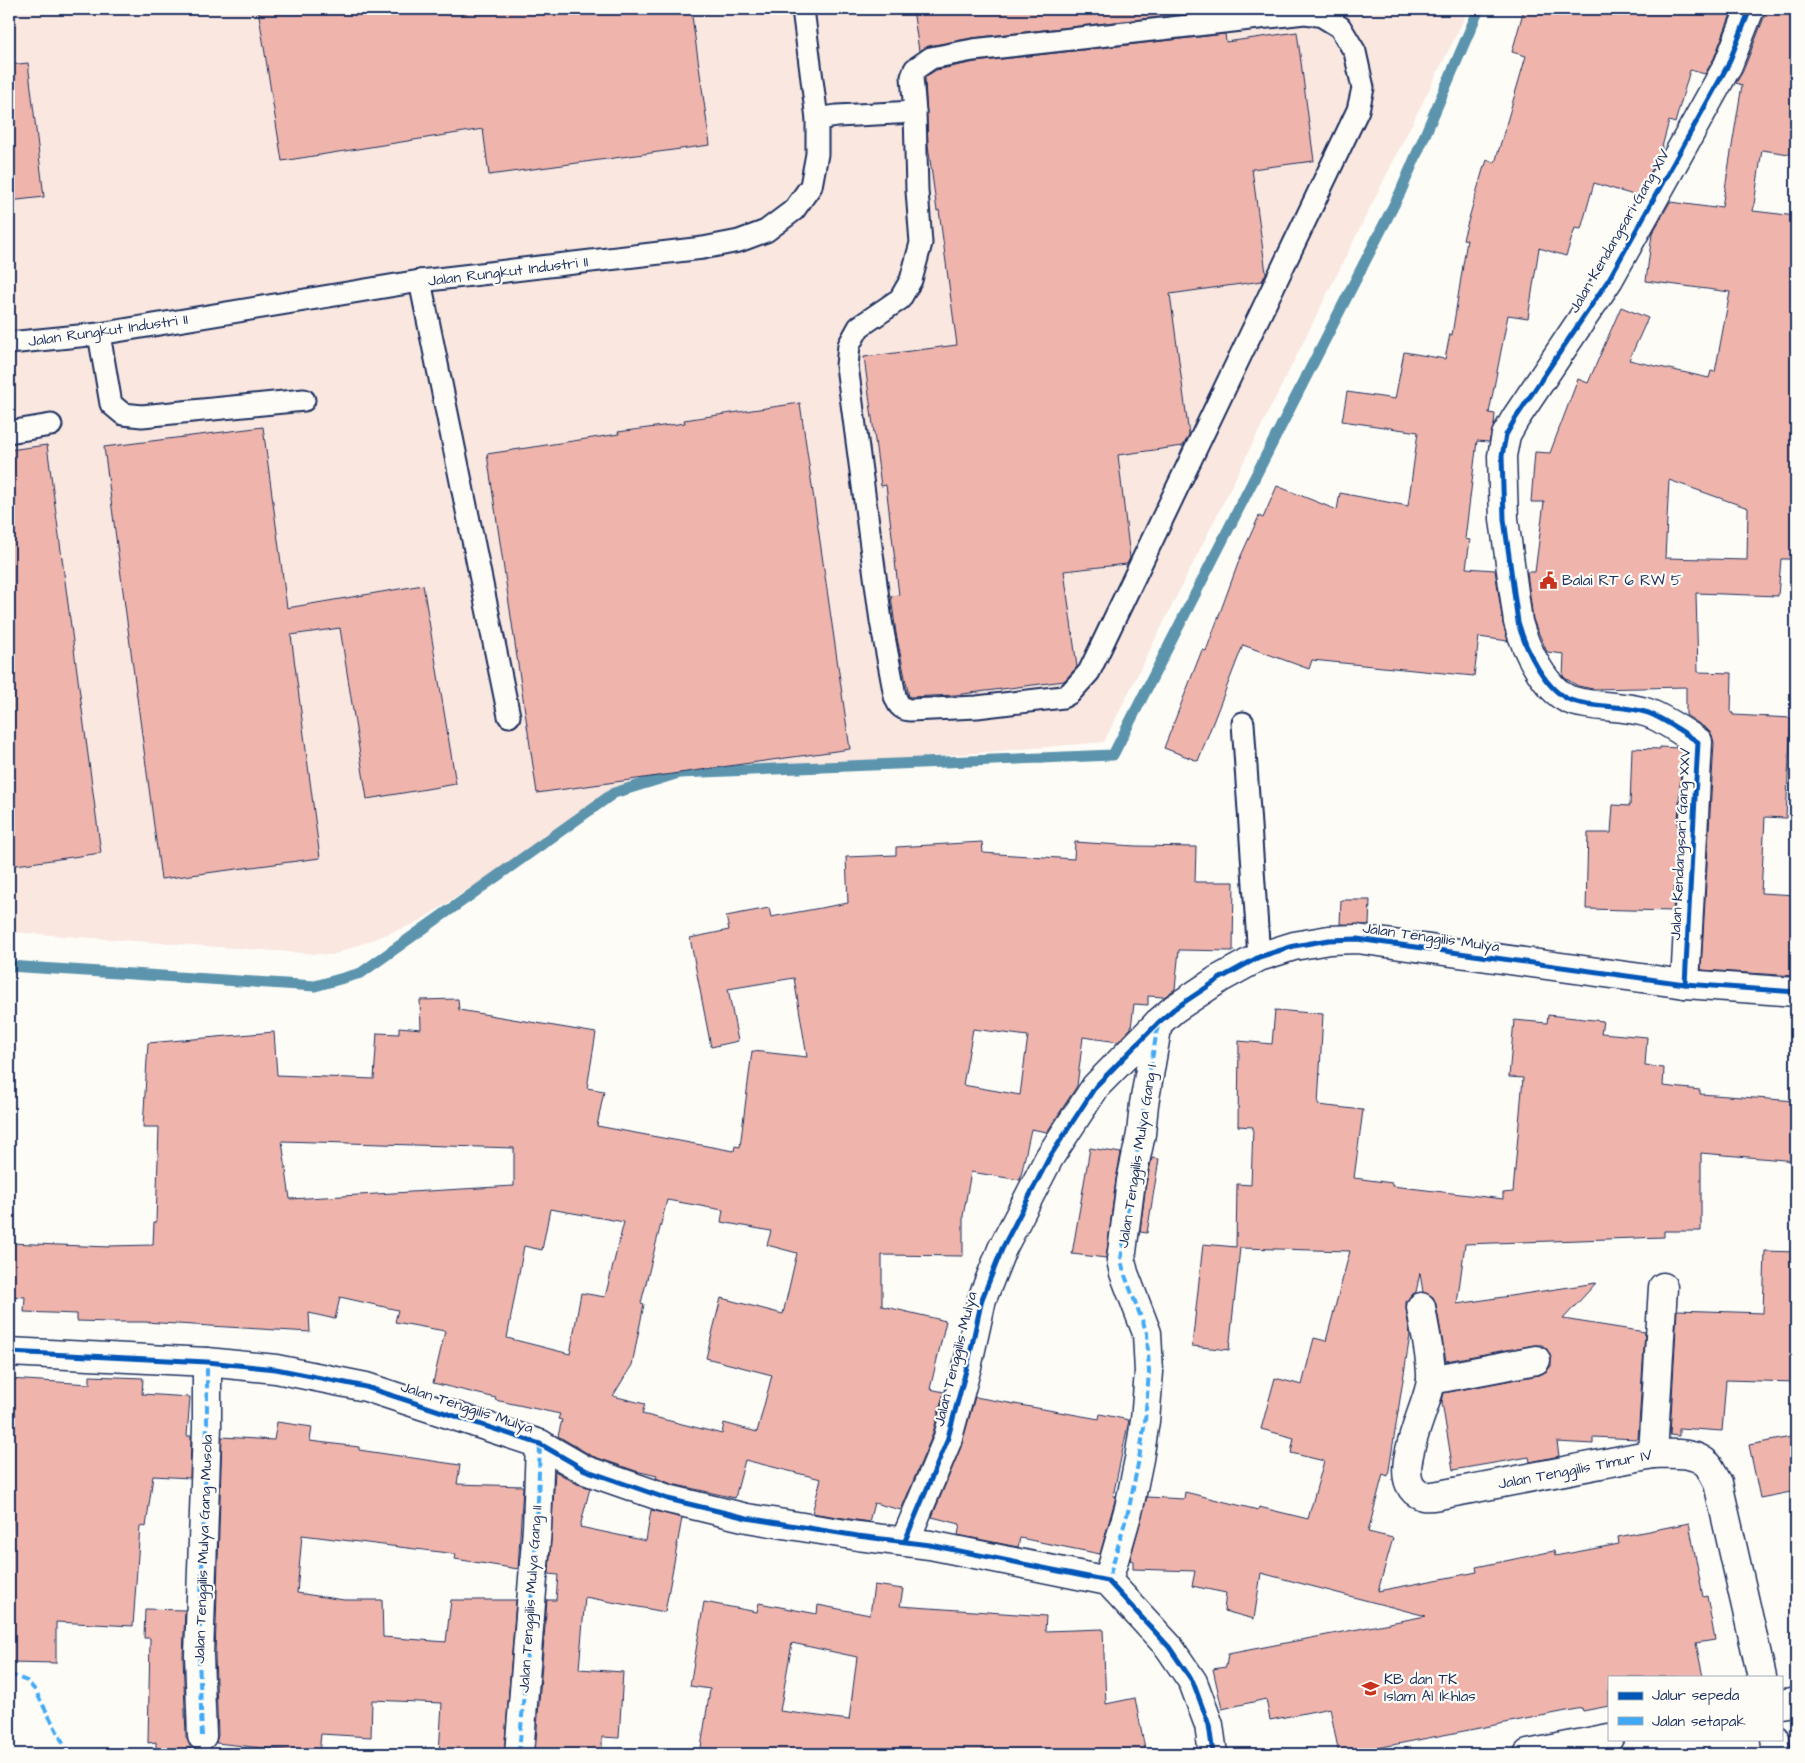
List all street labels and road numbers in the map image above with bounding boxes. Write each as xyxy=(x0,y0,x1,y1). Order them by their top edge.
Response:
street label: Jalan Kendangsari Gang XIV xyxy=(1564,145,1676,318)
street label: Jalan Rungkut Industri II xyxy=(427,251,590,293)
street label: Jalan Rungkut Industri II xyxy=(27,309,190,353)
street label: Jalan Kendangsari Gang XXV xyxy=(1665,747,1697,941)
street label: Jalan Tenggilis Mulya xyxy=(1361,917,1501,959)
street label: Jalan Tenggilis Mulya Gang I xyxy=(1113,1063,1163,1250)
street label: Jalan Tenggilis Mulya xyxy=(929,1289,983,1429)
street label: Jalan Tenggilis Mulya xyxy=(398,1376,536,1440)
street label: Jalan Tenggilis Mulya Gang Musola xyxy=(189,1434,219,1664)
street label: Jalan Tenggilis Timur IV xyxy=(1496,1444,1655,1496)
street label: Jalan Tenggilis Mulya Gang II xyxy=(513,1505,549,1694)

